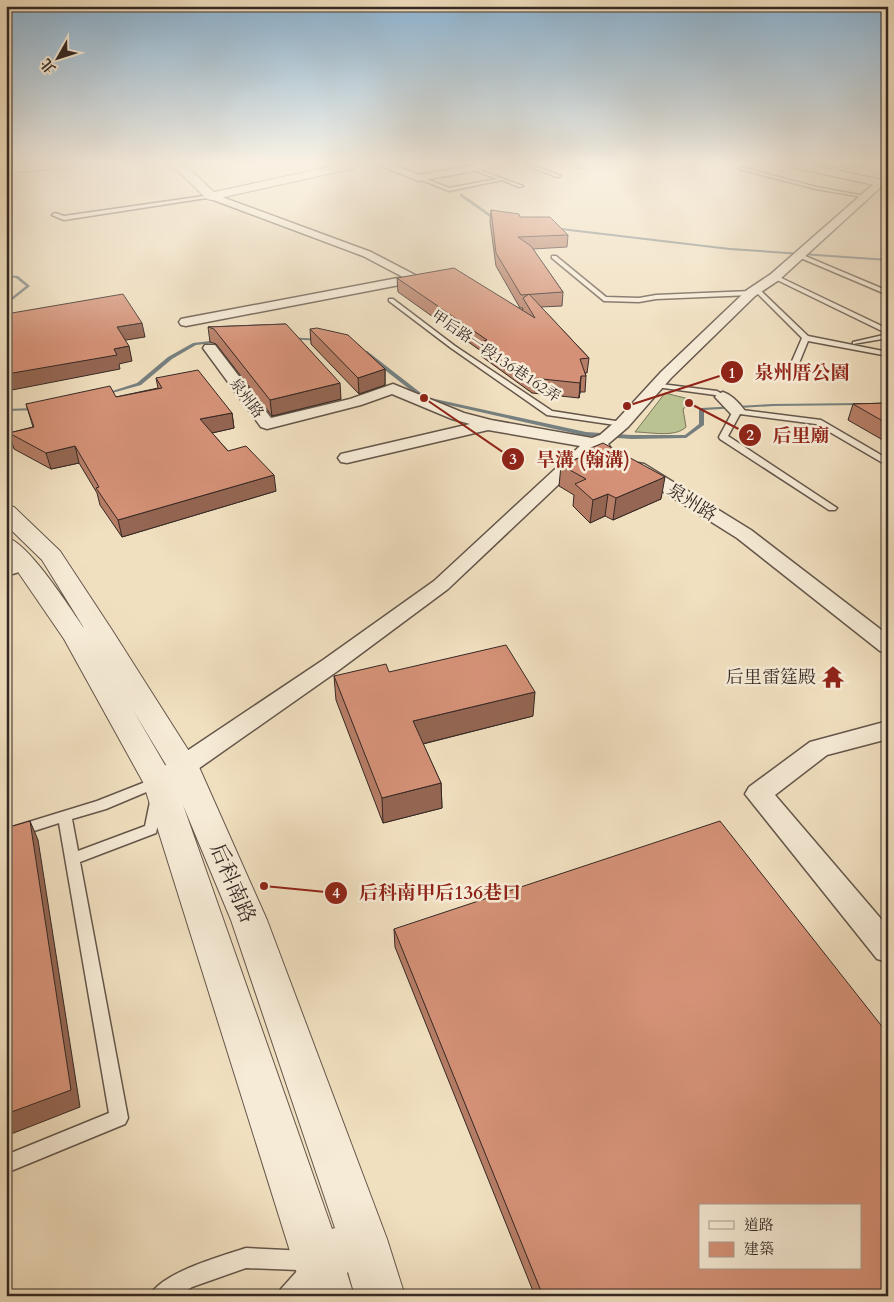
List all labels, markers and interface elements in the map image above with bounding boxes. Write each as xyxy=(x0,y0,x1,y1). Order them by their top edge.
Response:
north arrow xyxy=(32,32,82,82)
text: 北 xyxy=(36,54,60,77)
street label: 甲后路一段136巷162弄 xyxy=(428,305,564,407)
callout: 泉州厝公園 xyxy=(720,355,860,389)
text: 泉州厝公園 xyxy=(754,360,850,386)
text: 1 xyxy=(728,363,736,383)
street label: 泉州路 xyxy=(225,374,269,422)
callout: 后里廟 xyxy=(738,418,840,452)
text: 后里廟 xyxy=(772,423,830,449)
text: 2 xyxy=(746,425,754,445)
callout: 旱溝 (翰溝) xyxy=(501,442,640,476)
text: 旱溝 (翰溝) xyxy=(536,447,630,473)
text: 3 xyxy=(509,449,517,469)
street label: 泉州路 xyxy=(662,478,721,527)
temple icon: 后里雷筳殿 xyxy=(820,664,846,690)
place label: 后里雷筳殿 xyxy=(726,665,816,690)
street label: 后科南路 xyxy=(203,839,262,928)
callout: 后科南甲后136巷口 xyxy=(324,876,531,910)
text: 后科南甲后136巷口 xyxy=(359,880,521,906)
text: 4 xyxy=(332,883,340,903)
legend xyxy=(699,1204,862,1270)
text: 道路 xyxy=(744,1215,774,1235)
text: 建築 xyxy=(744,1239,774,1259)

